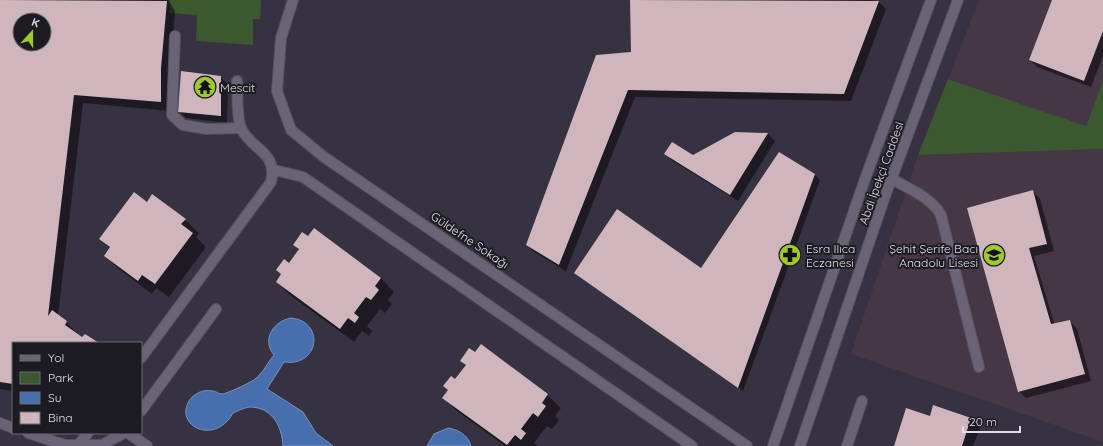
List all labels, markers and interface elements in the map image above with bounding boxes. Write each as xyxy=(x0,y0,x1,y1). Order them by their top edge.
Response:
north arrow xyxy=(12,12,52,52)
text: K xyxy=(30,15,41,30)
temple icon: Mescit xyxy=(192,74,218,100)
place label: Mescit xyxy=(220,80,255,95)
street label: Abdi İpekçi Caddesi xyxy=(855,120,907,226)
street label: Güldefne Sokağı xyxy=(428,208,512,272)
place label: Esra Ilıca Eczanesi xyxy=(806,241,855,270)
place label: Şehit Şerife Bacı Anadolu Lisesi xyxy=(889,241,978,270)
pharmacy icon: Esra Ilıca Eczanesi xyxy=(777,242,803,268)
school or university icon: Şehit Şerife Bacı Anadolu Lisesi xyxy=(981,242,1007,268)
legend xyxy=(12,342,142,434)
text: Yol xyxy=(48,350,64,365)
text: Park xyxy=(48,370,73,385)
text: Su xyxy=(48,390,62,405)
scale bar xyxy=(963,408,1020,434)
text: Bina xyxy=(48,410,73,425)
text: 20 m xyxy=(969,414,997,429)

